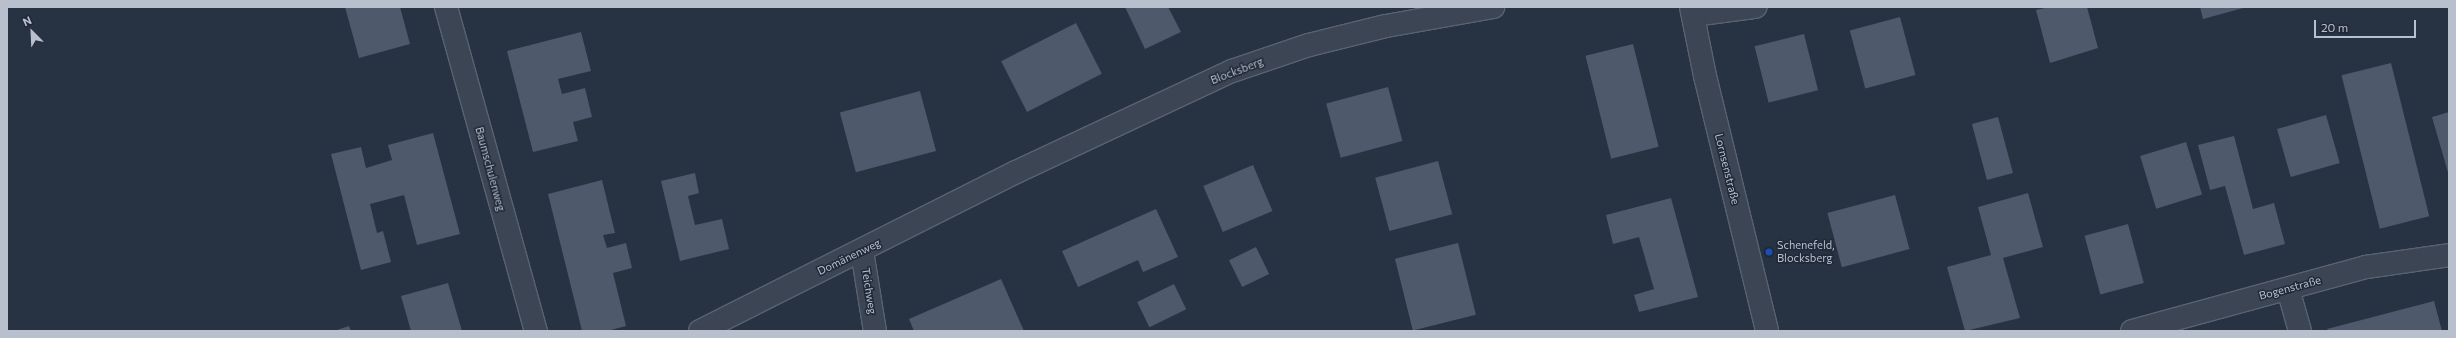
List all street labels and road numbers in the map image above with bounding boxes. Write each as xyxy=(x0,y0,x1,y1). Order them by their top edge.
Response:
street label: Blocksberg xyxy=(1209,55,1265,87)
street label: Baumschulenweg xyxy=(472,125,508,213)
street label: Lornsenstraße xyxy=(1712,132,1742,206)
street label: Domänenweg xyxy=(815,236,883,278)
street label: Teichweg xyxy=(859,267,879,315)
street label: Bogenstraße xyxy=(2258,273,2322,303)

